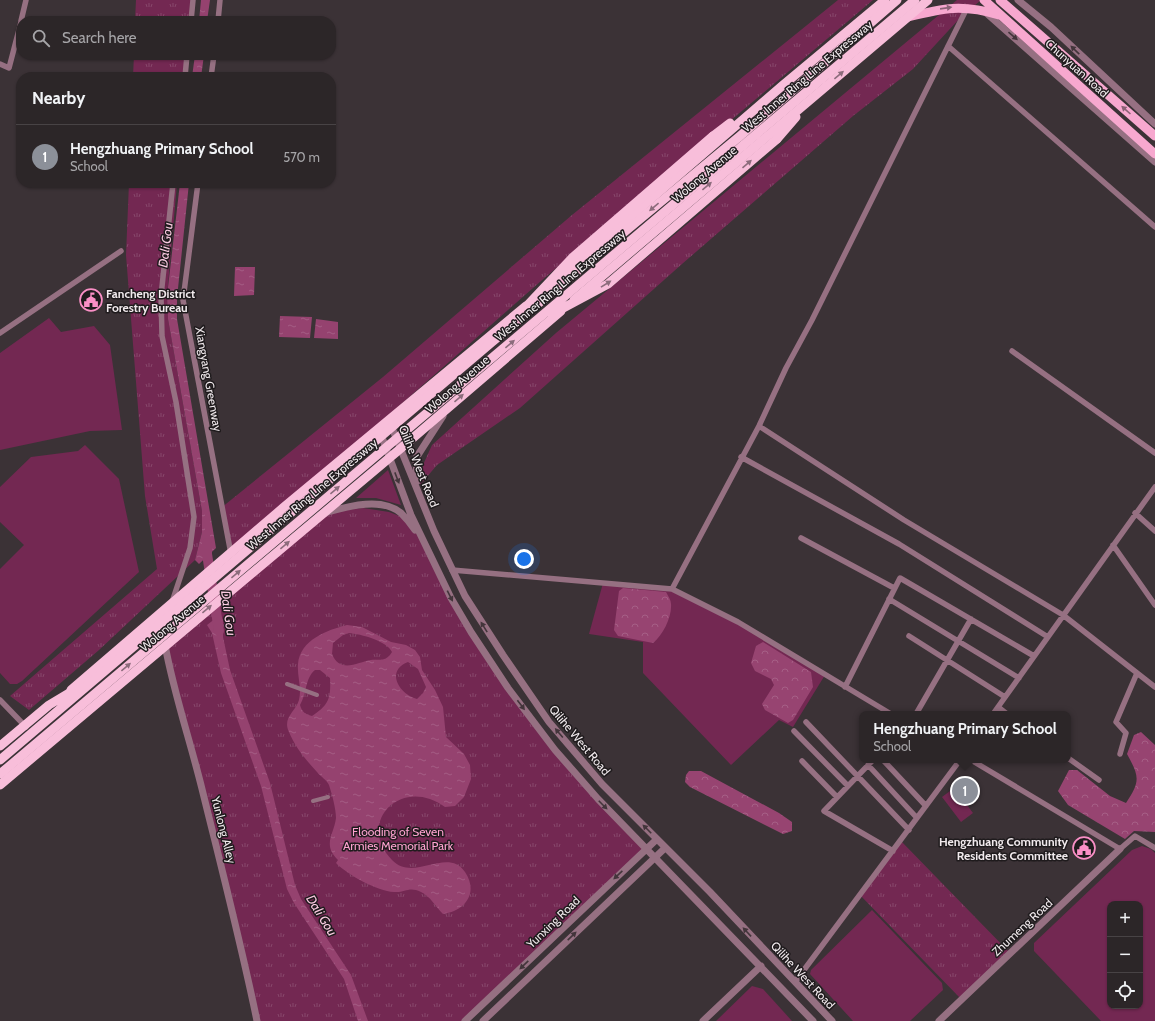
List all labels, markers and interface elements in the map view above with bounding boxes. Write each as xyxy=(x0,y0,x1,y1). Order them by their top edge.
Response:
one-way arrow xyxy=(940,5,953,12)
search box xyxy=(16,16,336,60)
street label: West Inner Ring Line Expressway xyxy=(739,17,875,135)
icon: search xyxy=(30,27,52,49)
text: Search here xyxy=(62,29,137,47)
one-way arrow xyxy=(1007,32,1018,41)
street label: Chunyuan Road xyxy=(1042,36,1112,100)
one-way arrow xyxy=(1070,45,1080,55)
one-way arrow xyxy=(833,71,844,80)
text: Nearby xyxy=(32,88,85,108)
one-way arrow xyxy=(1121,105,1131,114)
text: Hengzhuang Primary School xyxy=(70,140,254,158)
street label: Wolong Avenue xyxy=(668,142,740,206)
text: 1 xyxy=(43,149,47,165)
text: 570 m xyxy=(283,149,320,165)
text: School xyxy=(70,158,108,174)
one-way arrow xyxy=(743,160,752,169)
one-way arrow xyxy=(702,182,713,191)
one-way arrow xyxy=(649,202,660,211)
water label: Dali Gou xyxy=(154,221,176,268)
street label: West Inner Ring Line Expressway xyxy=(492,226,628,344)
one-way arrow xyxy=(600,281,612,288)
place label: Fancheng District Forestry Bureau xyxy=(106,286,195,315)
public building icon: Fancheng District Forestry Bureau xyxy=(78,287,104,313)
street label: Xiangyang Greenway xyxy=(192,325,226,433)
one-way arrow xyxy=(505,339,515,348)
street label: Wolong Avenue xyxy=(422,352,492,416)
one-way arrow xyxy=(454,393,465,402)
street label: Qilihe West Road xyxy=(396,423,442,509)
street label: West Inner Ring Line Expressway xyxy=(244,435,380,553)
one-way arrow xyxy=(394,472,400,484)
one-way arrow xyxy=(330,485,340,494)
one-way arrow xyxy=(280,540,290,549)
your location xyxy=(514,549,534,569)
one-way arrow xyxy=(230,569,241,578)
water label: Dali Gou xyxy=(218,589,240,637)
one-way arrow xyxy=(447,590,454,602)
street label: Wolong Avenue xyxy=(136,591,208,655)
one-way arrow xyxy=(202,605,213,614)
one-way arrow xyxy=(481,621,488,632)
one-way arrow xyxy=(120,662,131,671)
one-way arrow xyxy=(516,700,524,710)
street label: Qilihe West Road xyxy=(546,702,614,778)
popup xyxy=(859,711,1071,763)
text: Hengzhuang Primary School xyxy=(873,720,1057,738)
one-way arrow xyxy=(554,728,563,738)
text: School xyxy=(873,738,911,754)
pin: 1 xyxy=(952,776,978,806)
street label: Yunlong Alley xyxy=(208,794,240,865)
one-way arrow xyxy=(599,800,608,810)
park label: Flooding of Seven Armies Memorial Park xyxy=(343,824,454,853)
one-way arrow xyxy=(642,824,652,834)
place label: Hengzhuang Community Residents Committee xyxy=(939,834,1069,863)
public building icon: Hengzhuang Community Residents Committee xyxy=(1071,835,1097,861)
one-way arrow xyxy=(613,871,623,880)
water label: Dali Gou xyxy=(303,892,341,939)
street label: Yunxing Road xyxy=(522,893,583,952)
street label: Zhumeng Road xyxy=(989,895,1055,959)
map controls xyxy=(1107,901,1143,1009)
button: + xyxy=(1107,901,1143,937)
one-way arrow xyxy=(742,927,752,937)
one-way arrow xyxy=(567,932,577,941)
button: − xyxy=(1107,937,1143,973)
street label: Qilihe West Road xyxy=(768,938,838,1012)
one-way arrow xyxy=(519,960,529,970)
button: locate xyxy=(1107,973,1143,1009)

